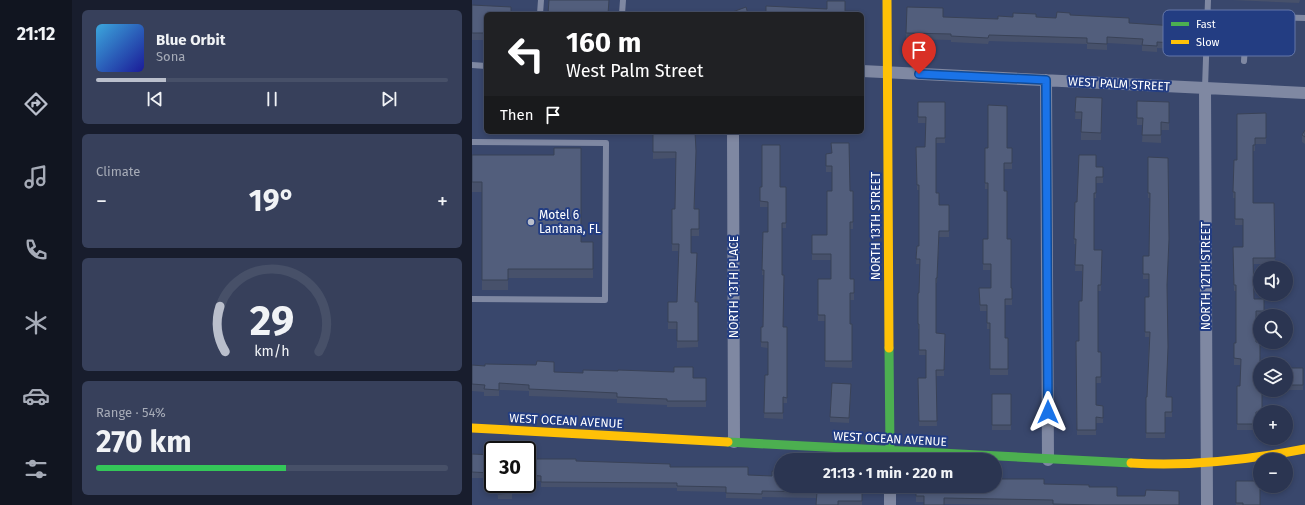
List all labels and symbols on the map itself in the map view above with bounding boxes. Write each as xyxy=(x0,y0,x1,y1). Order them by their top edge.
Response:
legend xyxy=(1163,10,1295,56)
text: Fast xyxy=(1196,18,1216,31)
pin xyxy=(902,33,936,74)
text: Slow xyxy=(1196,36,1220,49)
street label: WEST PALM STREET xyxy=(1068,74,1171,94)
street label: NORTH 13TH STREET xyxy=(869,171,883,280)
place label: Motel 6 Lantana, FL xyxy=(539,208,601,236)
marker: Motel 6 Lantana, FL xyxy=(526,217,536,227)
street label: NORTH 12TH STREET xyxy=(1199,221,1213,330)
street label: NORTH 13TH PLACE xyxy=(727,236,741,338)
position arrow xyxy=(1027,391,1069,433)
street label: WEST OCEAN AVENUE xyxy=(509,411,623,431)
street label: WEST OCEAN AVENUE xyxy=(833,429,947,449)
speed limit sign: 30 xyxy=(484,441,536,493)

